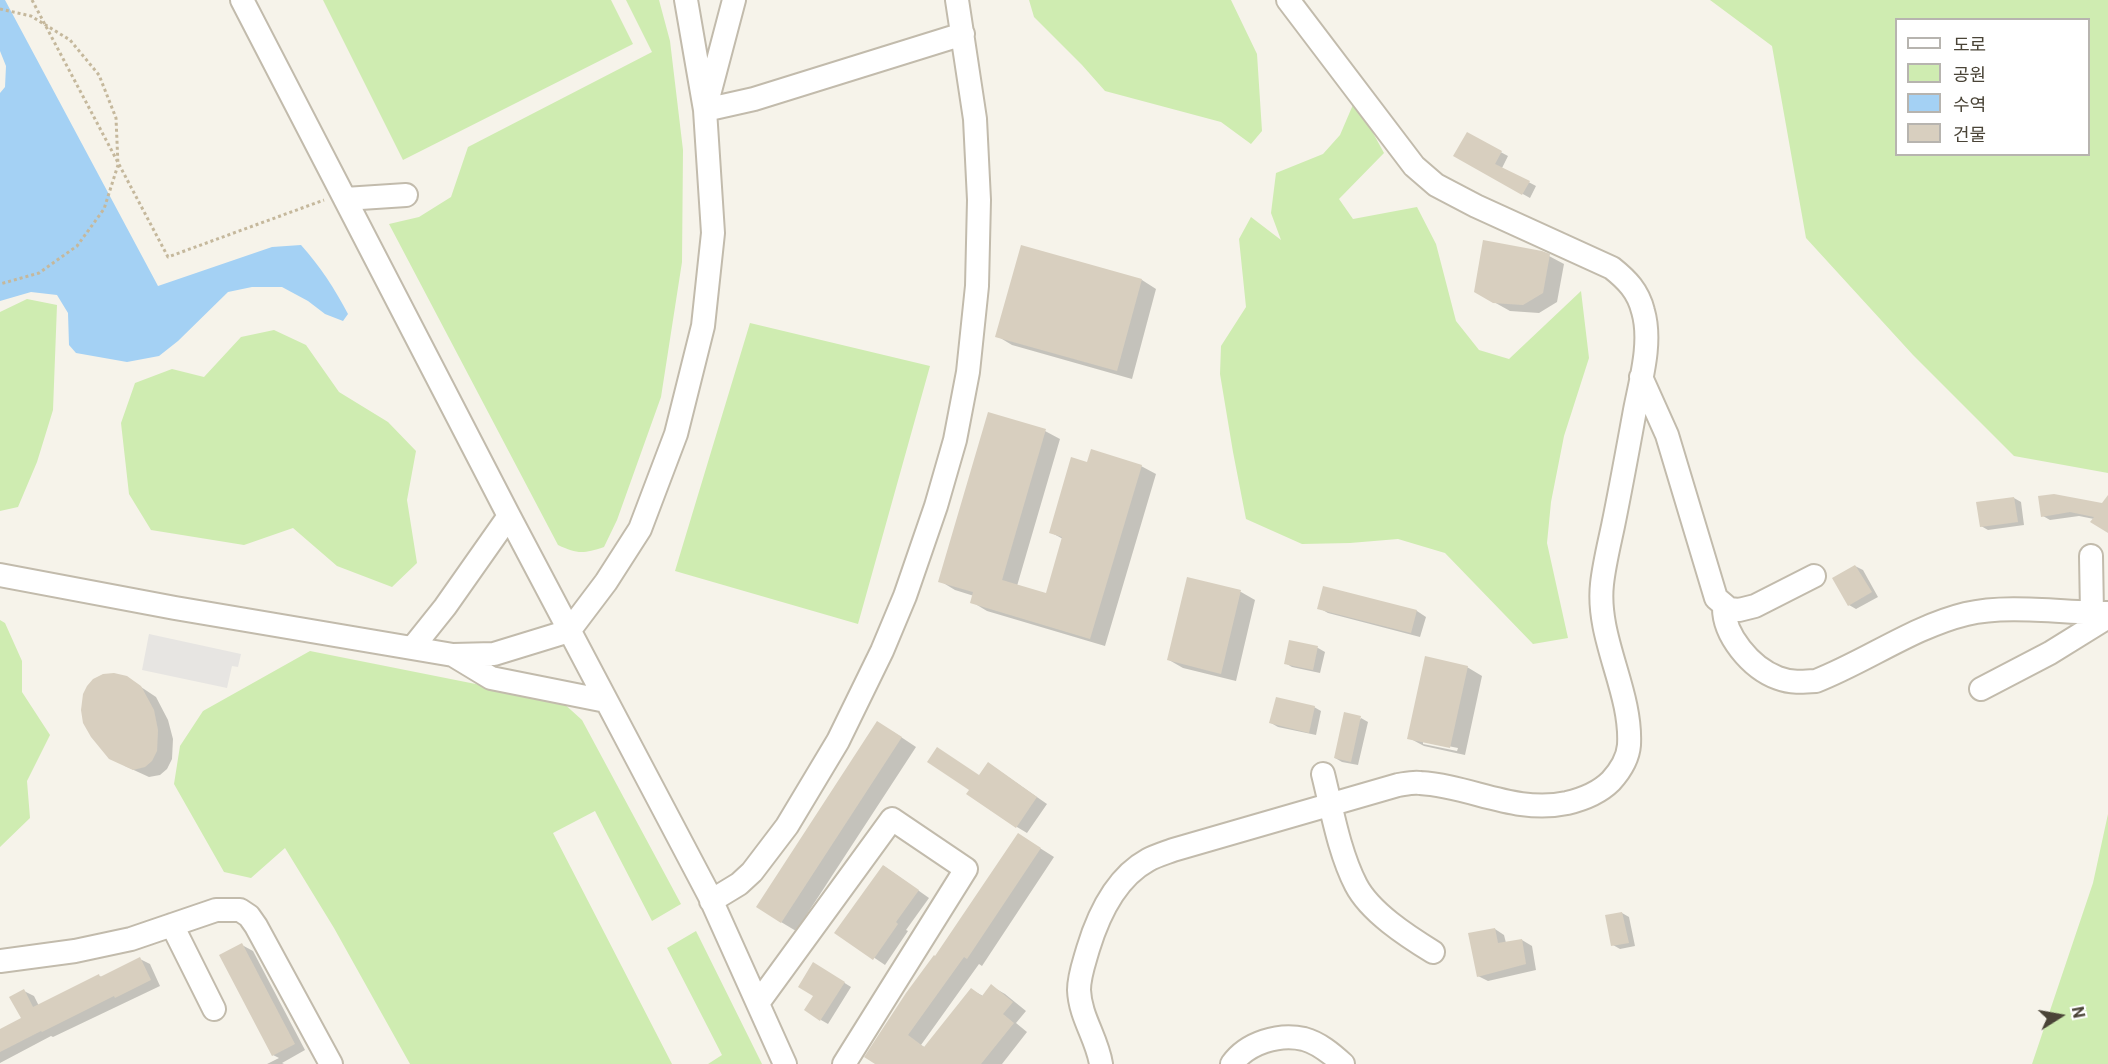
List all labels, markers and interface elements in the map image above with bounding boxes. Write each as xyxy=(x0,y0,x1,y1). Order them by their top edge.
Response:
legend xyxy=(1895,18,2090,156)
text: 도로 xyxy=(1953,34,1986,55)
text: 공원 xyxy=(1953,64,1986,85)
text: 수역 xyxy=(1953,94,1986,115)
text: 건물 xyxy=(1953,124,1986,145)
north arrow xyxy=(2030,986,2090,1046)
text: N xyxy=(2068,1005,2089,1020)

